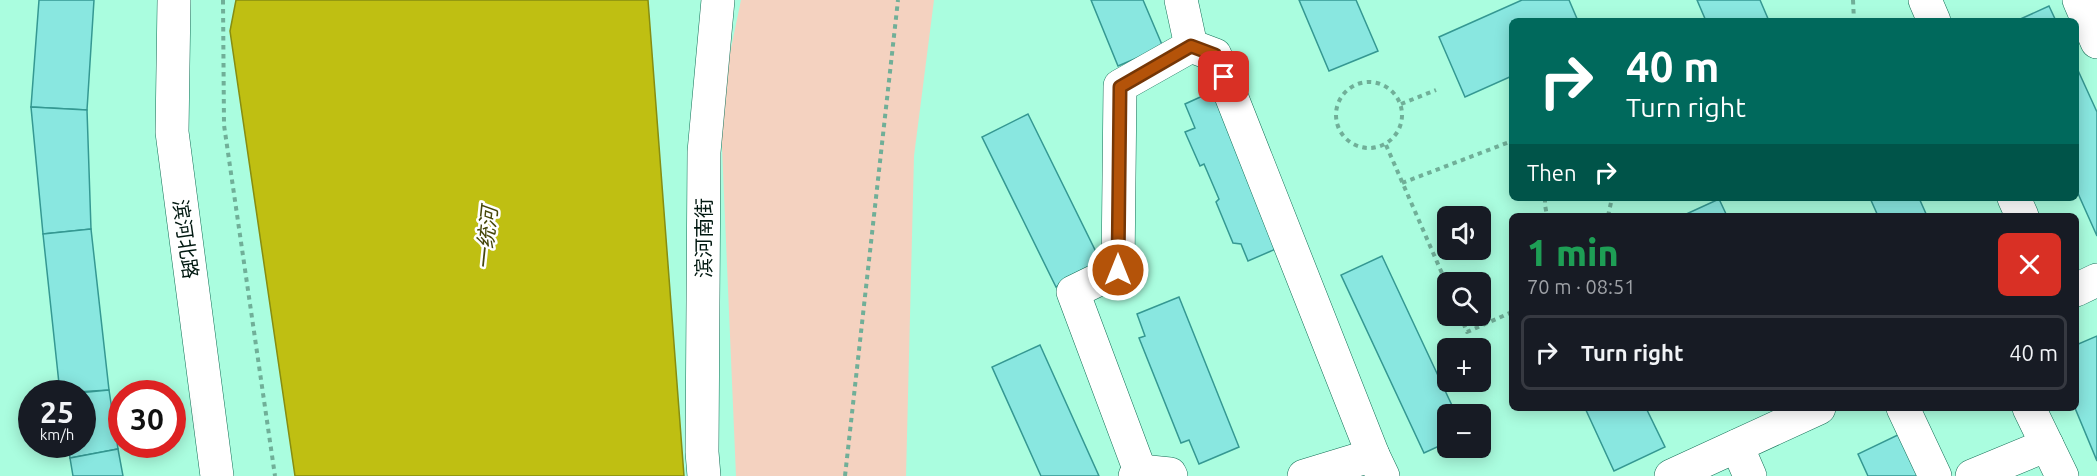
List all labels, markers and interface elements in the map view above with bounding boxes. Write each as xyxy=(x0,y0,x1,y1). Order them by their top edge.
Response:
icon: right xyxy=(1527,42,1605,120)
text: 40 m xyxy=(1626,43,1720,90)
pin xyxy=(1198,51,1249,102)
icon: arrive xyxy=(1207,60,1240,93)
text: Turn right xyxy=(1626,92,1746,122)
icon: right xyxy=(1589,156,1622,189)
text: Then xyxy=(1527,160,1577,185)
street label: 滨河北路 xyxy=(169,198,203,280)
street label: 滨河南街 xyxy=(692,198,715,278)
water label: 一统河 xyxy=(471,201,502,271)
map controls xyxy=(1437,206,1491,458)
button: sound xyxy=(1437,206,1491,260)
text: 1 min xyxy=(1527,232,1619,273)
button: close xyxy=(1998,233,2061,296)
position arrow xyxy=(1086,238,1150,302)
button: search xyxy=(1437,272,1491,326)
text: 70 m · 08:51 xyxy=(1527,275,1636,298)
icon: right xyxy=(1530,336,1563,369)
button: + xyxy=(1437,338,1491,392)
text: Turn right xyxy=(1581,340,1683,365)
text: 40 m xyxy=(2009,340,2058,365)
speed limit sign: 30 xyxy=(108,380,186,458)
text: 25 xyxy=(40,395,74,429)
button: − xyxy=(1437,404,1491,458)
text: km/h xyxy=(40,426,74,443)

